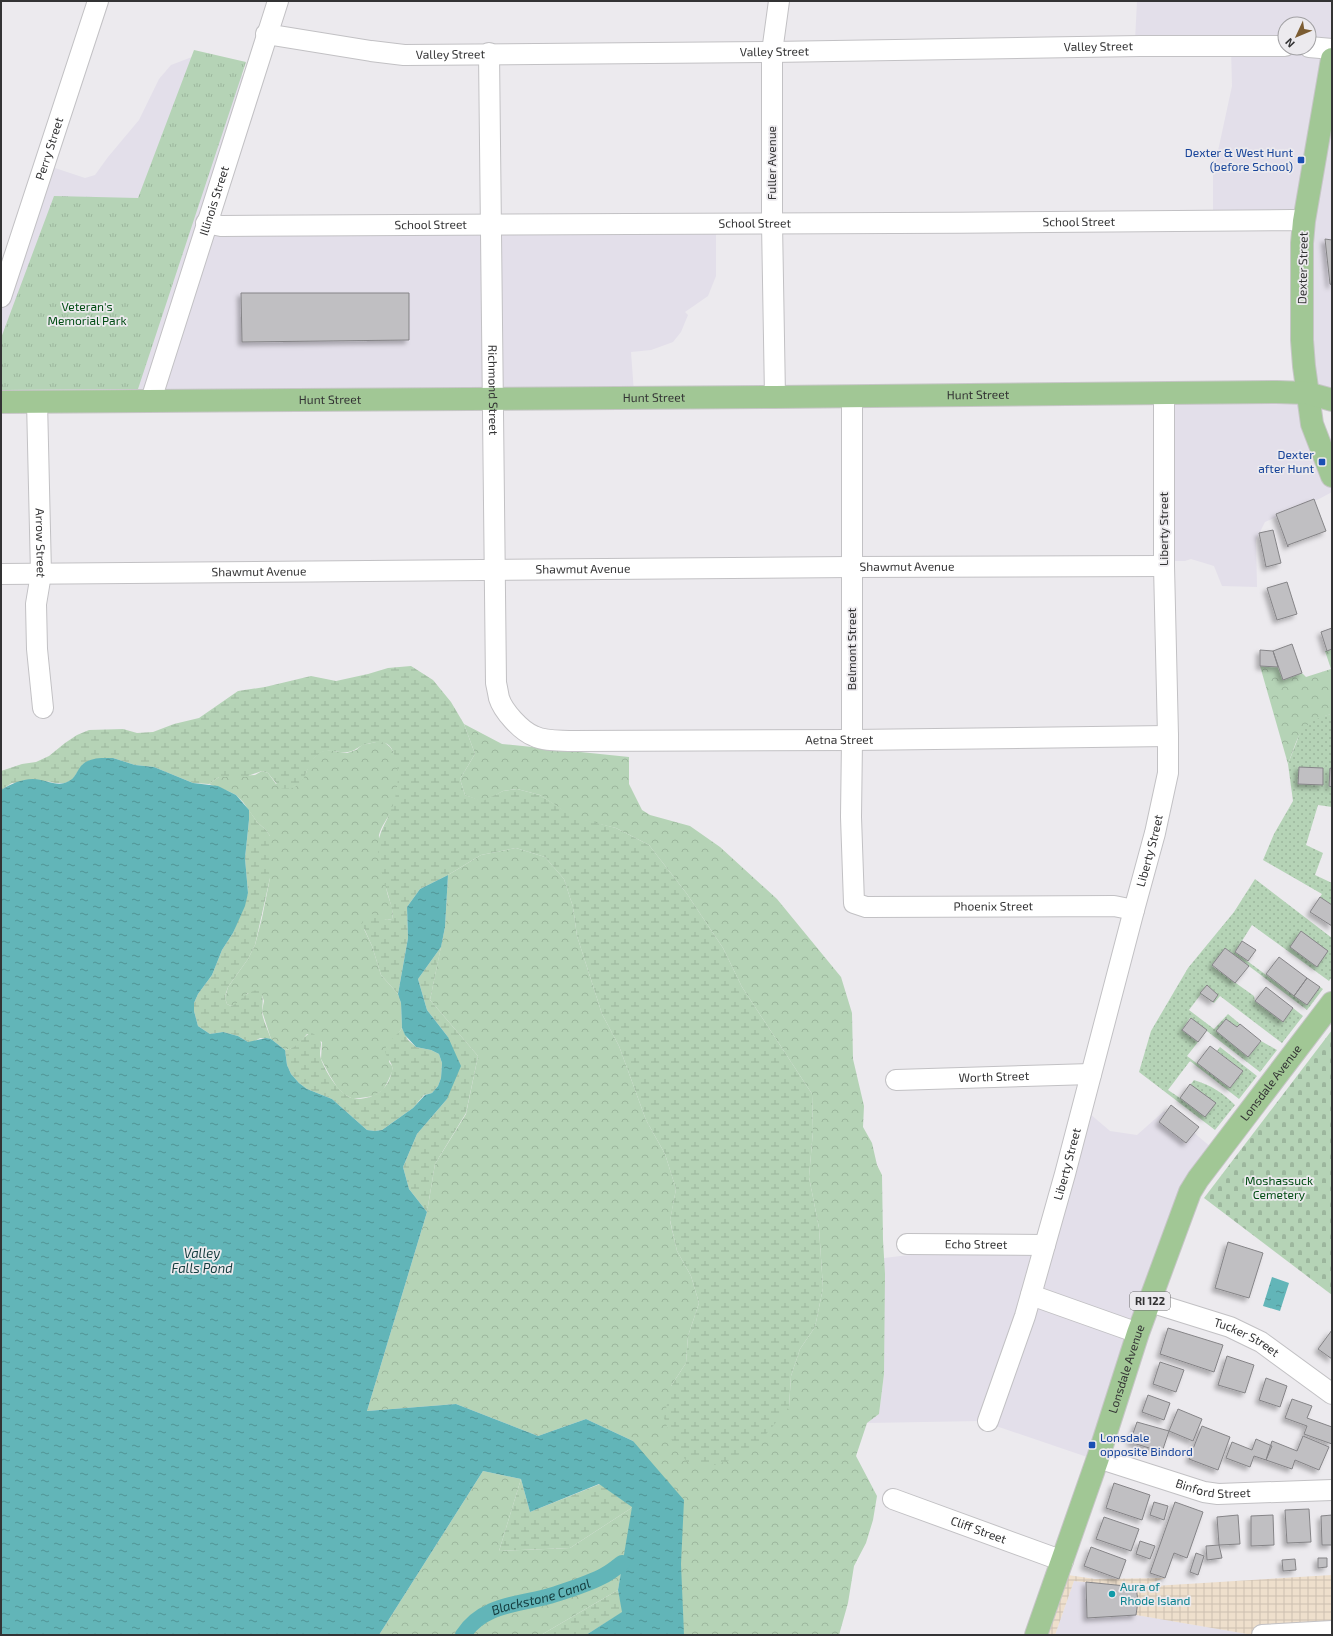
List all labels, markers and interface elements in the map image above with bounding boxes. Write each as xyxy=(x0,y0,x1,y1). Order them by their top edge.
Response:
north arrow xyxy=(1277,16,1317,56)
text: N xyxy=(1282,36,1297,51)
street label: Valley Street xyxy=(1064,38,1134,53)
street label: Valley Street xyxy=(740,43,810,58)
street label: Valley Street xyxy=(416,46,486,61)
street label: Perry Street xyxy=(32,115,66,182)
street label: Fuller Avenue xyxy=(764,126,778,200)
place label: Dexter & West Hunt (before School) xyxy=(1185,145,1293,173)
marker: Dexter & West Hunt (before School) xyxy=(1296,155,1306,165)
street label: Illinois Street xyxy=(196,164,231,237)
street label: School Street xyxy=(1042,214,1115,228)
street label: School Street xyxy=(718,215,792,230)
street label: School Street xyxy=(394,217,467,231)
street label: Dexter Street xyxy=(1294,231,1310,304)
park label: Veteran's Memorial Park xyxy=(47,299,127,327)
street label: Richmond Street xyxy=(486,345,501,436)
street label: Hunt Street xyxy=(947,387,1010,401)
street label: Hunt Street xyxy=(623,390,686,404)
street label: Hunt Street xyxy=(299,392,362,406)
place label: Dexter after Hunt xyxy=(1258,447,1314,475)
marker: Dexter after Hunt xyxy=(1317,457,1327,467)
street label: Liberty Street xyxy=(1156,492,1170,566)
street label: Arrow Street xyxy=(33,508,49,579)
street label: Shawmut Avenue xyxy=(860,559,954,573)
street label: Shawmut Avenue xyxy=(536,561,630,576)
street label: Shawmut Avenue xyxy=(212,563,306,578)
street label: Belmont Street xyxy=(844,607,858,690)
street label: Aetna Street xyxy=(805,732,874,746)
street label: Liberty Street xyxy=(1133,813,1165,888)
street label: Phoenix Street xyxy=(953,898,1034,913)
street label: Lonsdale Avenue xyxy=(1237,1041,1304,1123)
street label: Worth Street xyxy=(958,1068,1030,1084)
street label: Liberty Street xyxy=(1050,1126,1083,1201)
park label: Moshassuck Cemetery xyxy=(1245,1173,1313,1201)
street label: Echo Street xyxy=(945,1236,1008,1251)
water label: Valley Falls Pond xyxy=(171,1245,233,1276)
road number: RI 122 xyxy=(1130,1292,1170,1310)
street label: Tucker Street xyxy=(1212,1314,1283,1359)
street label: Lonsdale Avenue xyxy=(1105,1322,1147,1415)
place label: Lonsdale opposite Bindord xyxy=(1100,1430,1193,1458)
marker: Lonsdale opposite Bindord xyxy=(1087,1440,1097,1450)
street label: Binford Street xyxy=(1174,1475,1251,1500)
street label: Cliff Street xyxy=(949,1513,1009,1546)
water label: Blackstone Canal xyxy=(489,1575,593,1618)
place label: Aura of Rhode Island xyxy=(1120,1579,1190,1607)
marker: Aura of Rhode Island xyxy=(1107,1589,1117,1599)

